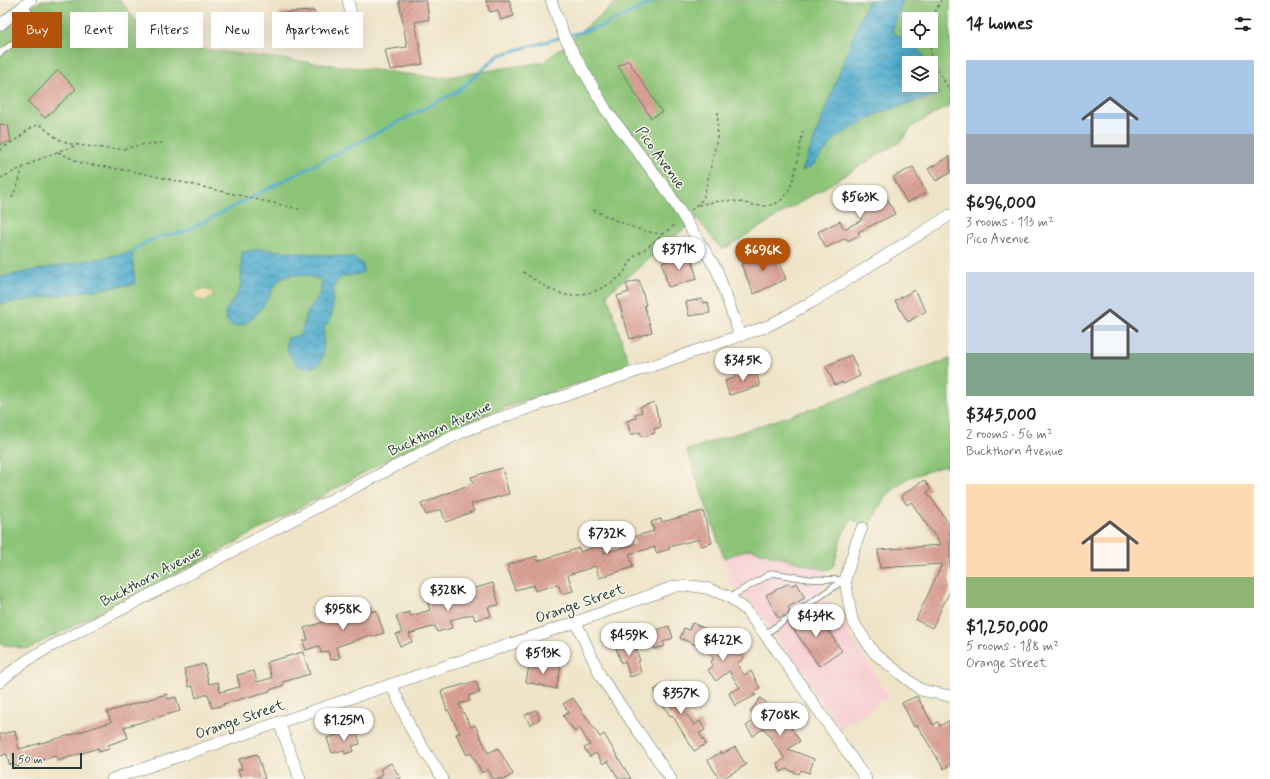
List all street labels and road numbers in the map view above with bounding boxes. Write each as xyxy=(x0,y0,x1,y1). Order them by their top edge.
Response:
street label: Pico Avenue xyxy=(630,122,690,194)
street label: Buckthorn Avenue xyxy=(385,396,495,462)
street label: Buckthorn Avenue xyxy=(97,542,205,612)
street label: Orange Street xyxy=(533,579,628,630)
street label: Orange Street xyxy=(193,695,288,746)

